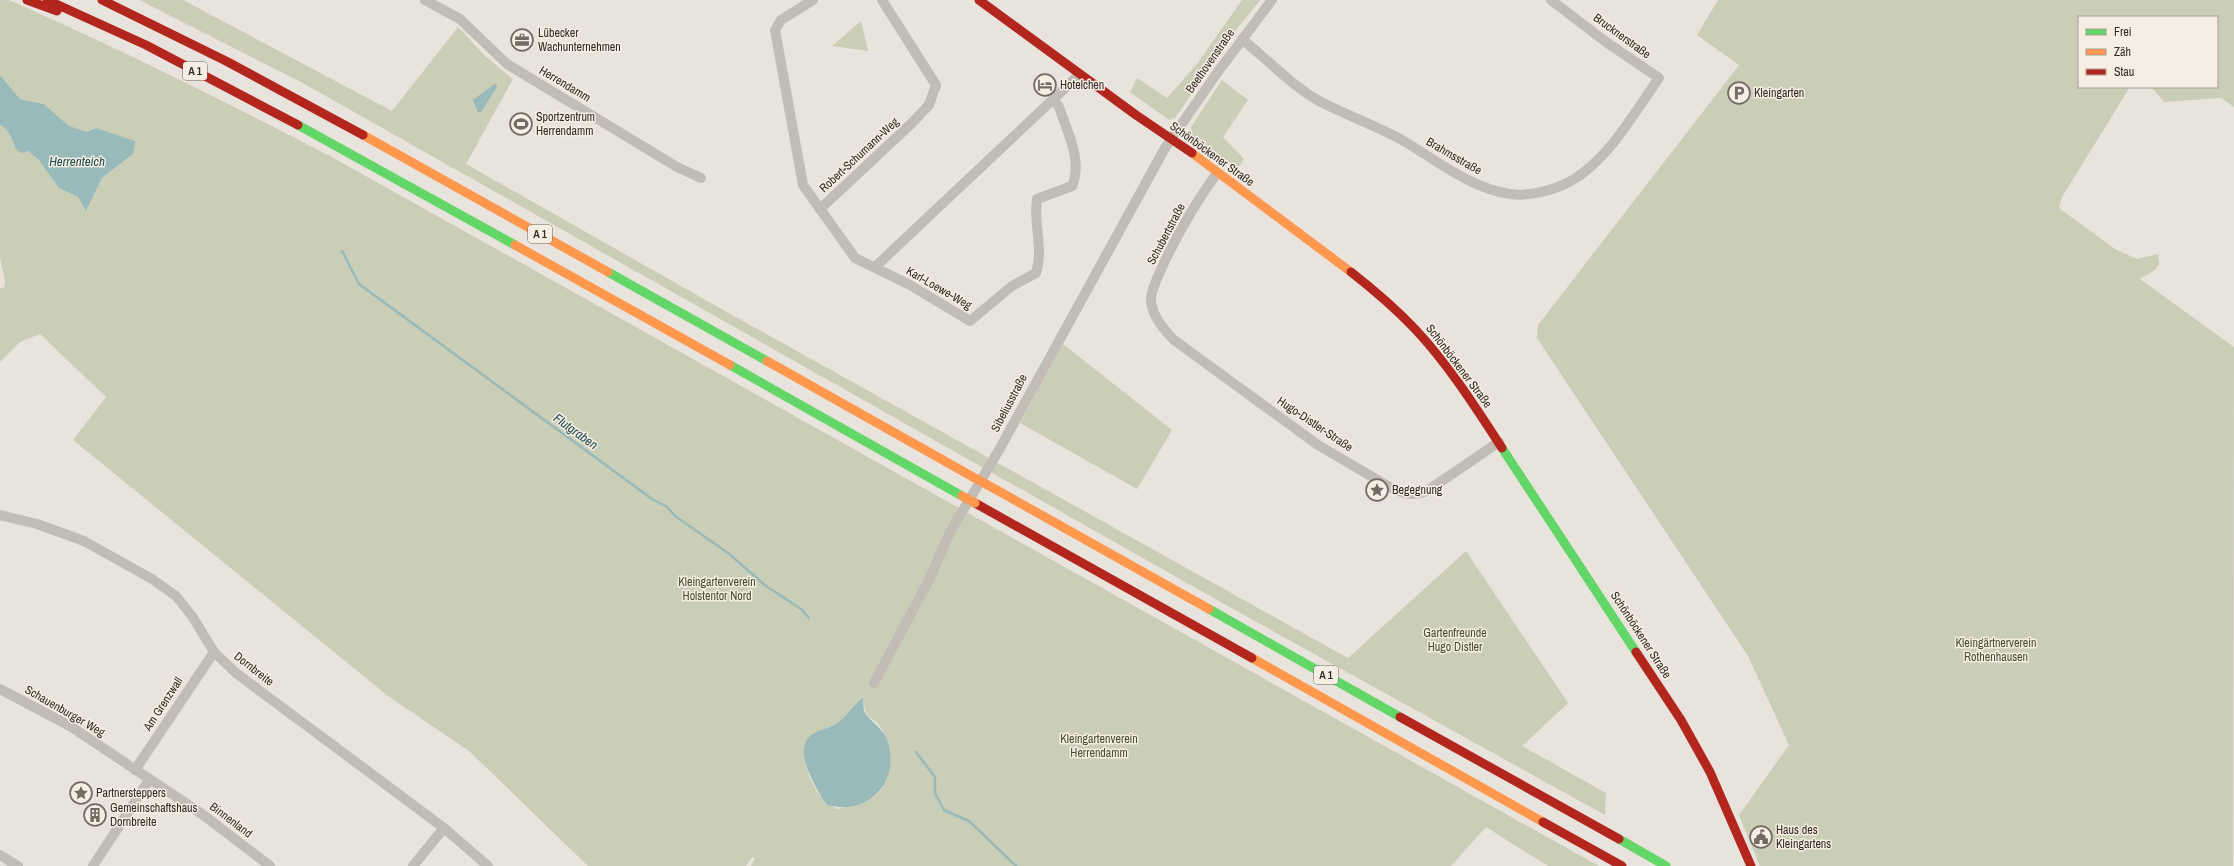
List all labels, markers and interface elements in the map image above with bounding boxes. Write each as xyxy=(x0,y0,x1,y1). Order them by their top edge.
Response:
street label: Brucknerstraße xyxy=(1590,10,1654,62)
legend xyxy=(2078,16,2218,88)
text: Frei xyxy=(2114,24,2132,40)
place label: Lübecker Wachunternehmen xyxy=(538,25,621,55)
street label: Beethovenstraße xyxy=(1182,26,1238,96)
office icon: Lübecker Wachunternehmen xyxy=(509,27,535,53)
text: Zäh xyxy=(2114,44,2131,60)
road number: A 1 xyxy=(183,62,207,80)
street label: Herrendamm xyxy=(536,62,594,106)
text: Stau xyxy=(2114,64,2134,80)
hotel icon: Hotelchen xyxy=(1032,72,1058,98)
place label: Hotelchen xyxy=(1060,77,1104,93)
parking icon: Kleingarten xyxy=(1726,80,1752,106)
place label: Kleingarten xyxy=(1754,85,1804,101)
place label: Sportzentrum Herrendamm xyxy=(536,109,595,139)
sports icon: Sportzentrum Herrendamm xyxy=(508,111,534,137)
street label: Robert-Schumann-Weg xyxy=(816,114,903,196)
street label: Schönböckener Straße xyxy=(1167,118,1257,190)
street label: Brahmsstraße xyxy=(1423,134,1485,178)
water label: Herrenteich xyxy=(49,153,105,170)
street label: Schubertstraße xyxy=(1143,201,1189,267)
road number: A 1 xyxy=(528,225,552,243)
street label: Karl-Loewe-Weg xyxy=(903,263,975,313)
street label: Schönböckener Straße xyxy=(1422,321,1496,411)
street label: Sibeliusstraße xyxy=(987,371,1031,435)
street label: Hugo-Distler-Straße xyxy=(1274,393,1356,455)
water label: Flutgraben xyxy=(550,410,601,453)
place icon: Begegnung xyxy=(1364,477,1390,503)
place label: Begegnung xyxy=(1392,482,1443,498)
park label: Kleingartenverein Holstentor Nord xyxy=(678,574,756,604)
street label: Schönböckener Straße xyxy=(1607,588,1675,682)
park label: Gartenfreunde Hugo Distler xyxy=(1423,625,1487,655)
park label: Kleingärtnerverein Rothenhausen xyxy=(1956,635,2036,665)
street label: Dornbreite xyxy=(231,648,277,690)
road number: A 1 xyxy=(1314,666,1338,684)
street label: Am Grenzwall xyxy=(139,674,186,735)
street label: Schauenburger Weg xyxy=(22,682,108,741)
park label: Kleingartenverein Herrendamm xyxy=(1060,731,1138,761)
place icon: Partnersteppers xyxy=(68,780,94,806)
place label: Partnersteppers xyxy=(96,785,166,801)
street label: Binnenland xyxy=(206,799,256,841)
place label: Gemeinschaftshaus Dornbreite xyxy=(110,800,198,830)
building icon: Gemeinschaftshaus Dornbreite xyxy=(82,802,108,828)
place label: Haus des Kleingartens xyxy=(1776,822,1831,852)
public building icon: Haus des Kleingartens xyxy=(1748,824,1774,850)

